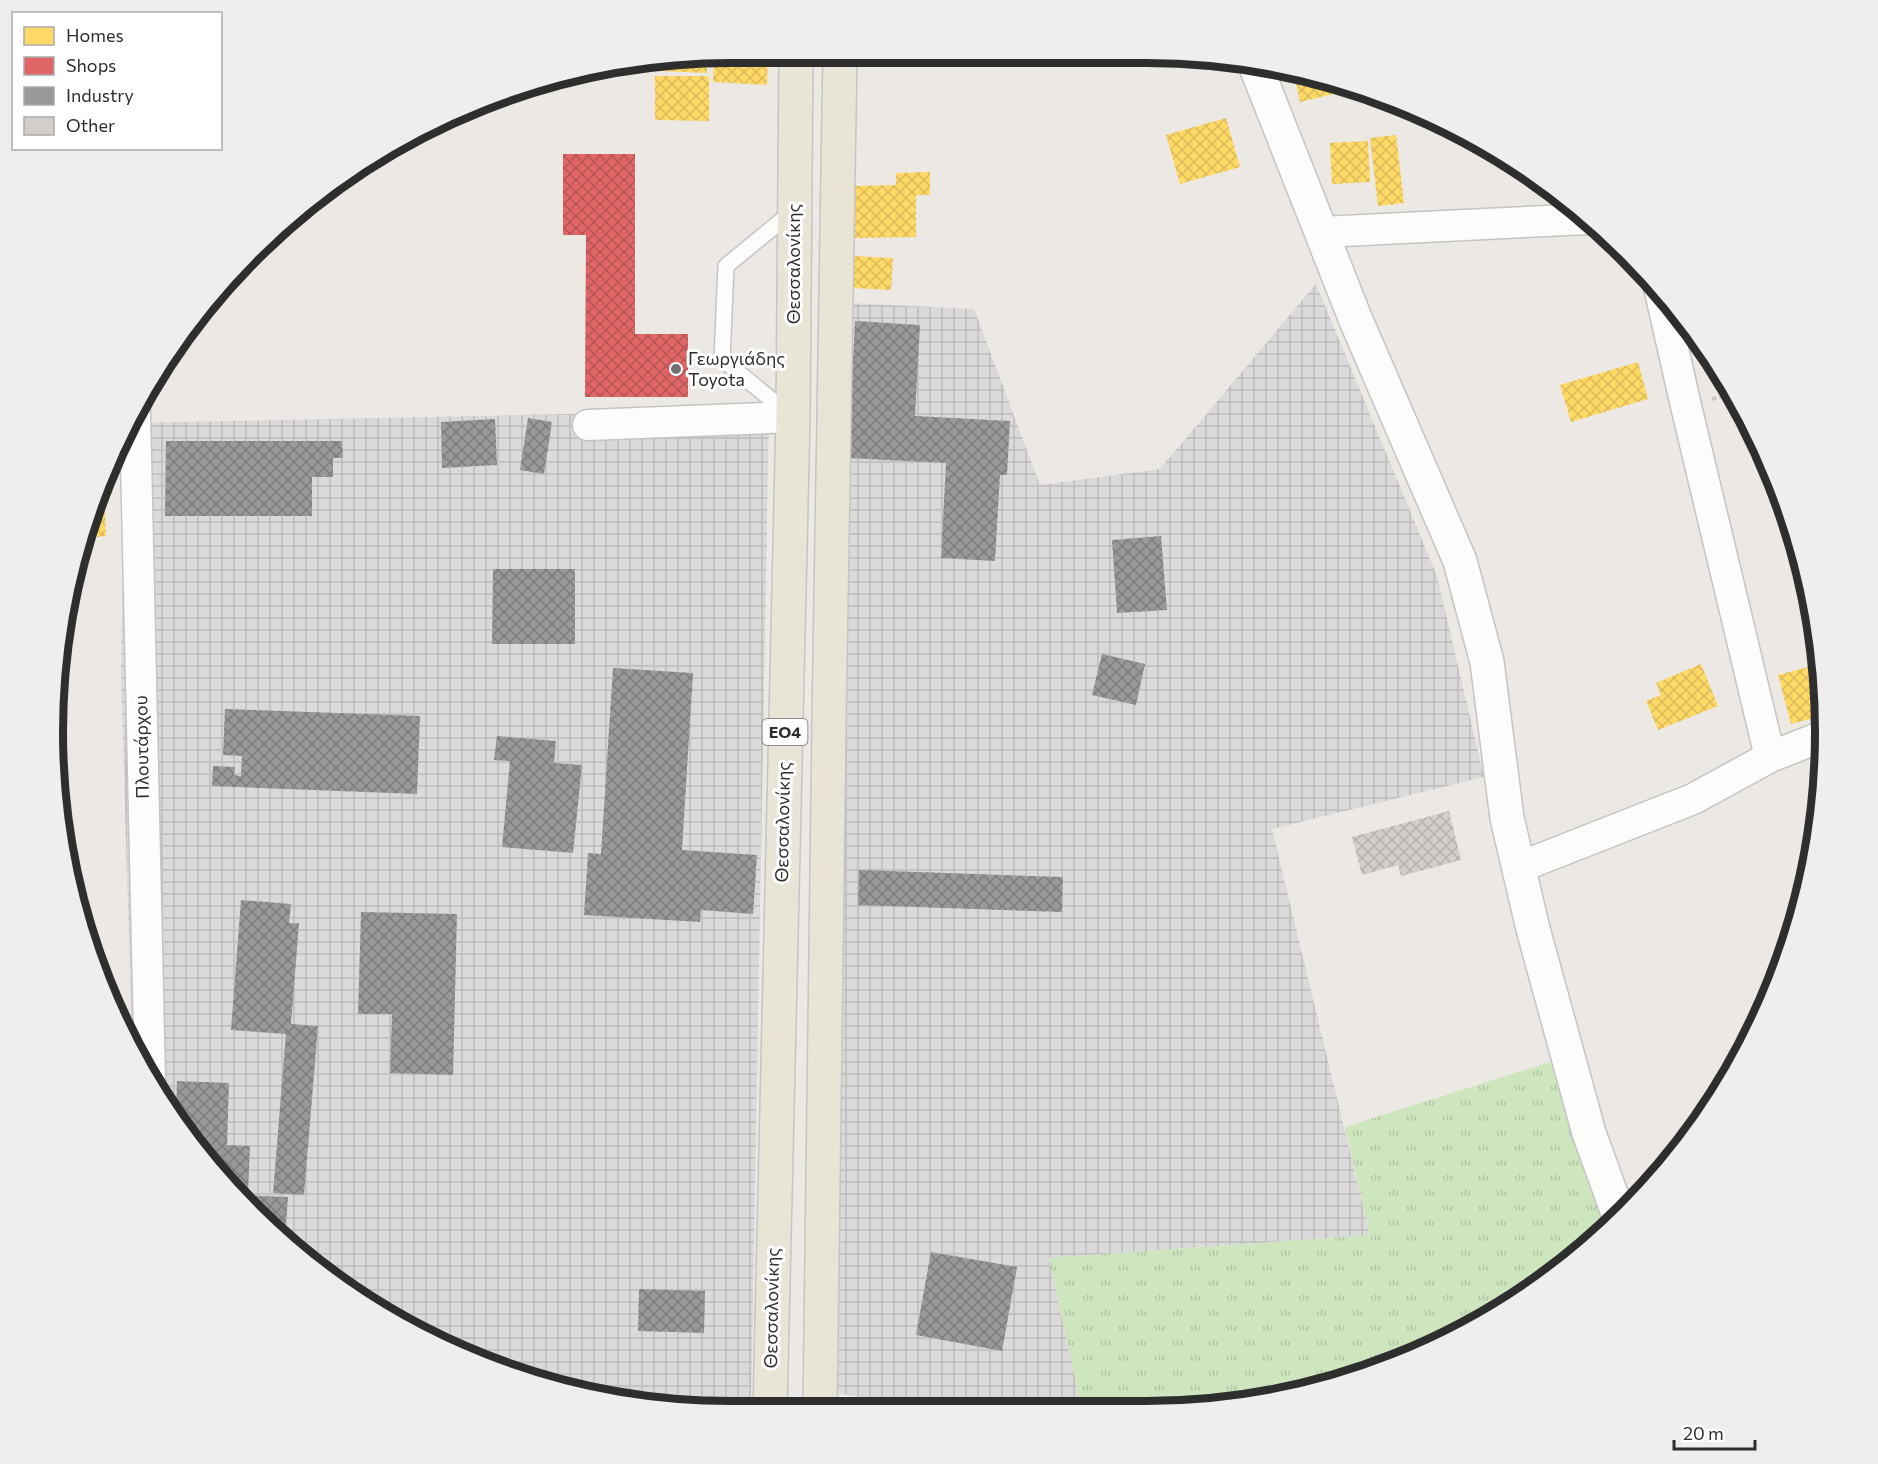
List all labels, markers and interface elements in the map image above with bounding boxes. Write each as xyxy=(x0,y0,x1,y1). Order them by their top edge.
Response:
legend xyxy=(12,12,222,150)
text: Homes xyxy=(66,24,124,46)
text: Shops xyxy=(66,54,116,76)
text: Industry xyxy=(66,84,134,106)
text: Other xyxy=(66,114,115,136)
street label: Θεσσαλονίκης xyxy=(782,204,804,324)
place label: Γεωργιάδης Toyota xyxy=(688,347,785,390)
marker: Γεωργιάδης Toyota xyxy=(669,362,683,376)
street label: Πλουτάρχου xyxy=(129,695,153,799)
road number: ΕΟ4 xyxy=(762,719,808,745)
street label: Θεσσαλονίκης xyxy=(770,761,794,883)
street label: Θεσσαλονίκης xyxy=(759,1247,783,1369)
scale bar xyxy=(1674,1413,1755,1451)
text: 20 m xyxy=(1683,1422,1724,1444)

